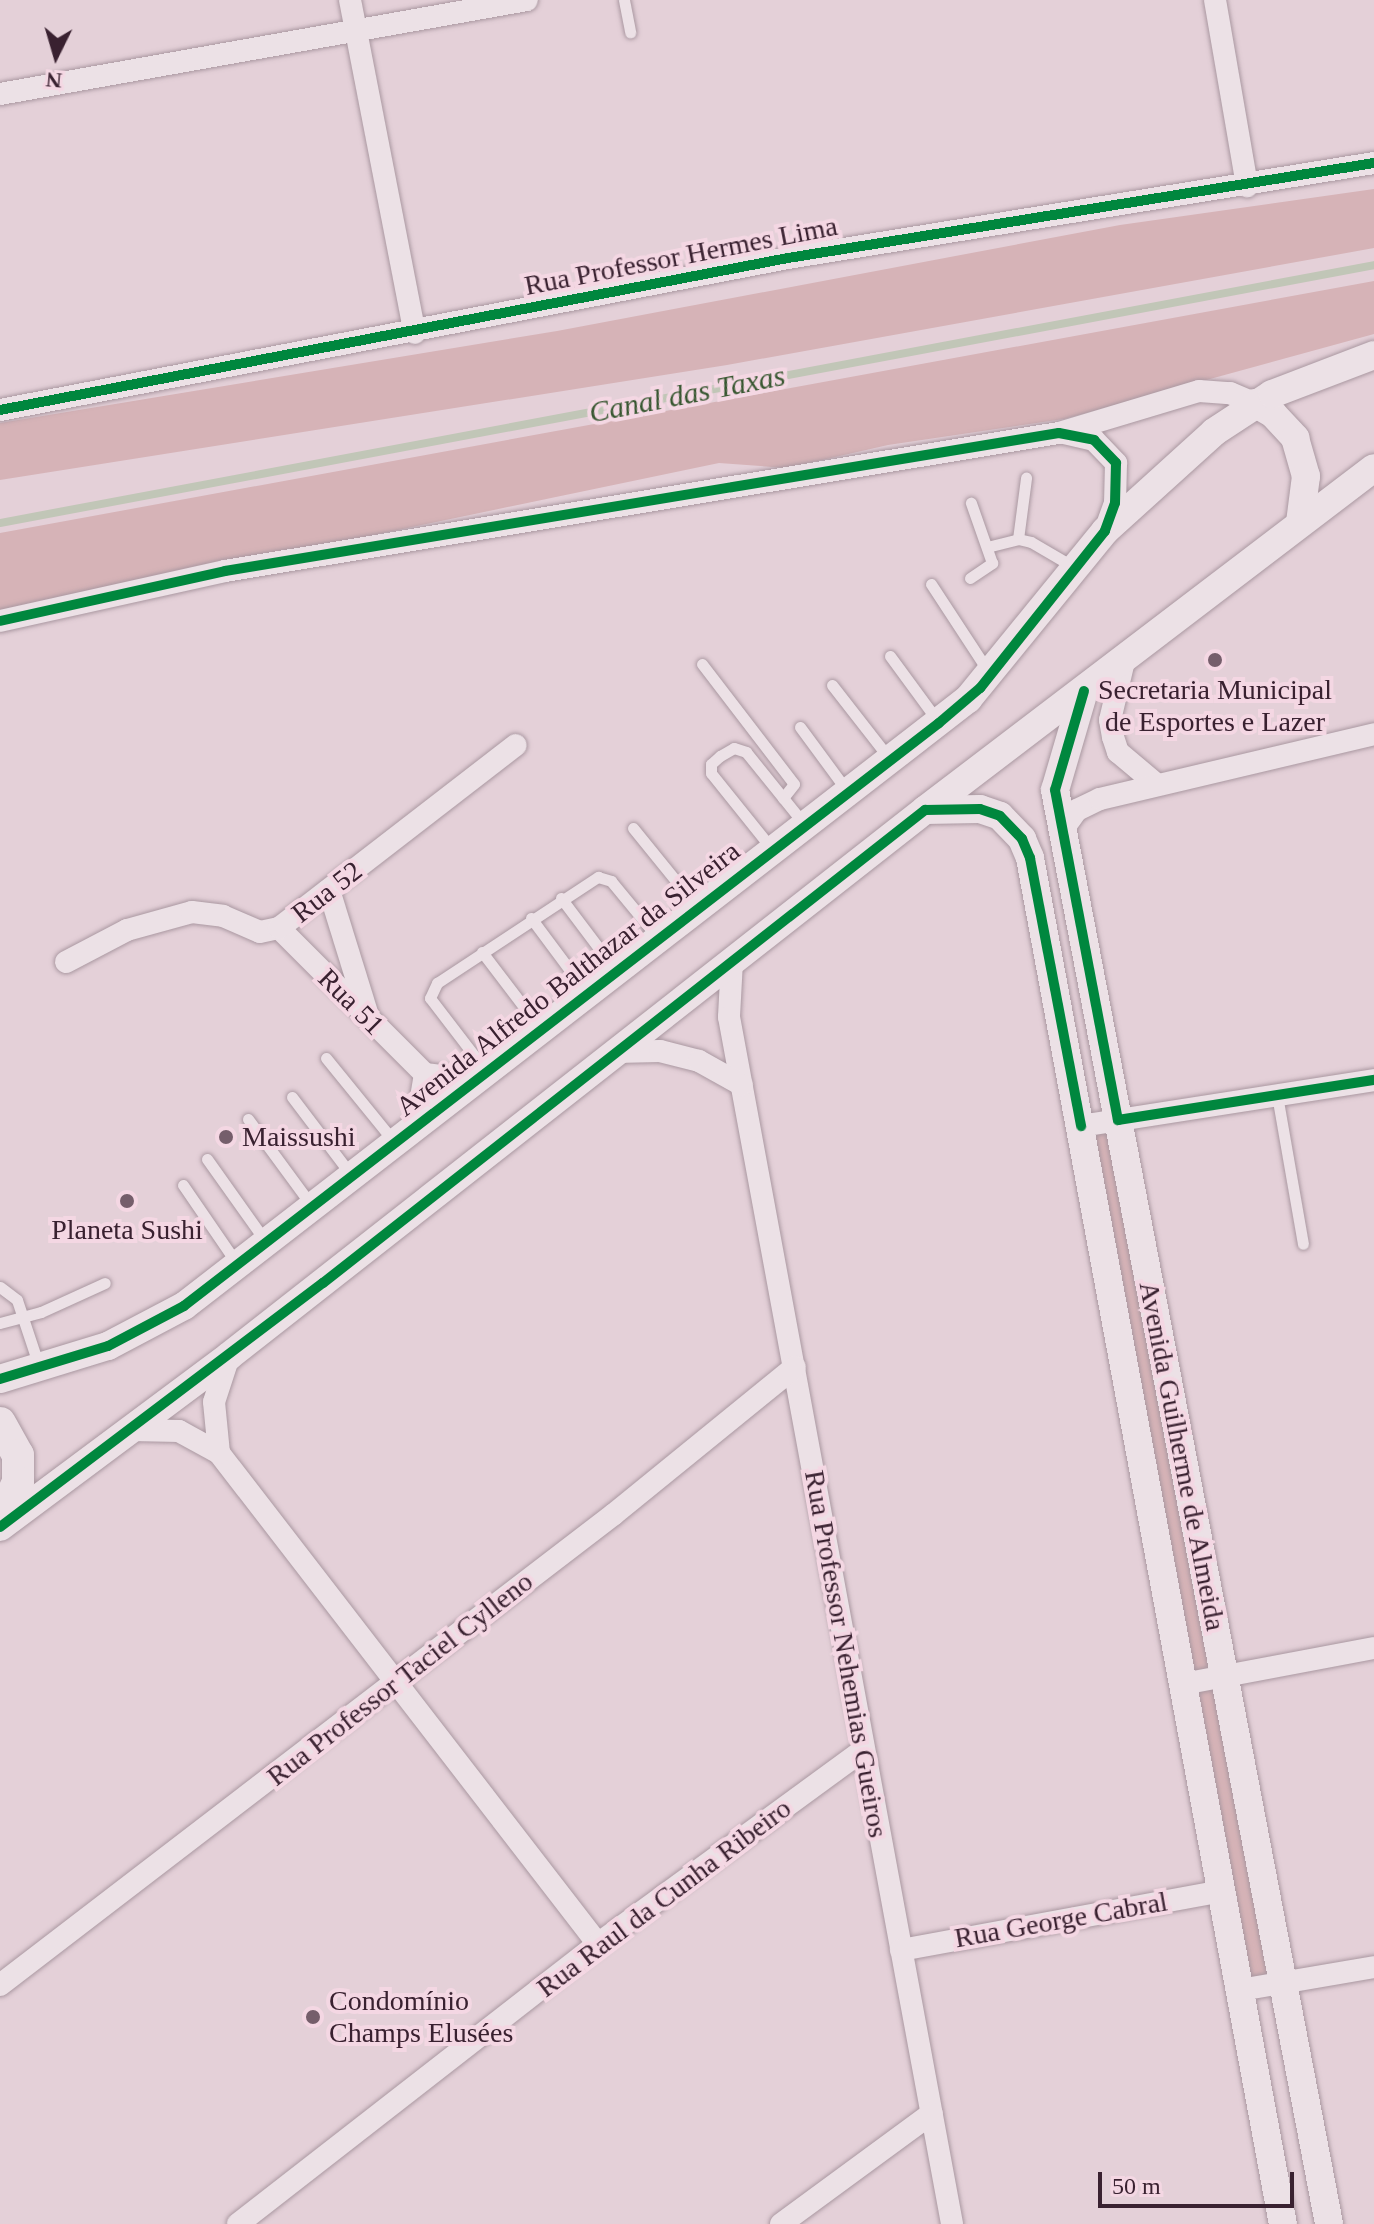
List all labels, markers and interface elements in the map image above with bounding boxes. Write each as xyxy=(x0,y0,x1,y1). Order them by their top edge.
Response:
north arrow xyxy=(16,16,96,96)
text: N xyxy=(45,67,63,94)
street label: Rua Professor Hermes Lima xyxy=(522,209,840,303)
water label: Canal das Taxas xyxy=(586,357,788,431)
marker: Secretaria Municipal de Esportes e Lazer xyxy=(1206,651,1224,669)
place label: Secretaria Municipal de Esportes e Lazer xyxy=(1098,673,1332,739)
street label: Avenida Alfredo Balthazar da Silveira xyxy=(389,834,747,1124)
street label: Rua 52 xyxy=(285,854,369,930)
street label: Rua 51 xyxy=(311,962,391,1042)
place label: Maissushi xyxy=(242,1120,356,1154)
marker: Maissushi xyxy=(217,1128,235,1146)
marker: Planeta Sushi xyxy=(118,1192,136,1210)
place label: Planeta Sushi xyxy=(51,1213,203,1247)
street label: Avenida Guilherme de Almeida xyxy=(1132,1278,1232,1634)
street label: Rua Professor Nehemias Gueiros xyxy=(797,1468,895,1840)
street label: Rua Professor Taciel Cylleno xyxy=(260,1565,540,1793)
street label: Rua Raul da Cunha Ribeiro xyxy=(530,1791,798,2005)
street label: Rua George Cabral xyxy=(952,1885,1170,1955)
place label: Condomínio Champs Elusées xyxy=(329,1984,513,2050)
marker: Condomínio Champs Elusées xyxy=(304,2008,322,2026)
scale bar xyxy=(1102,2156,1298,2206)
text: 50 m xyxy=(1112,2173,1161,2199)

